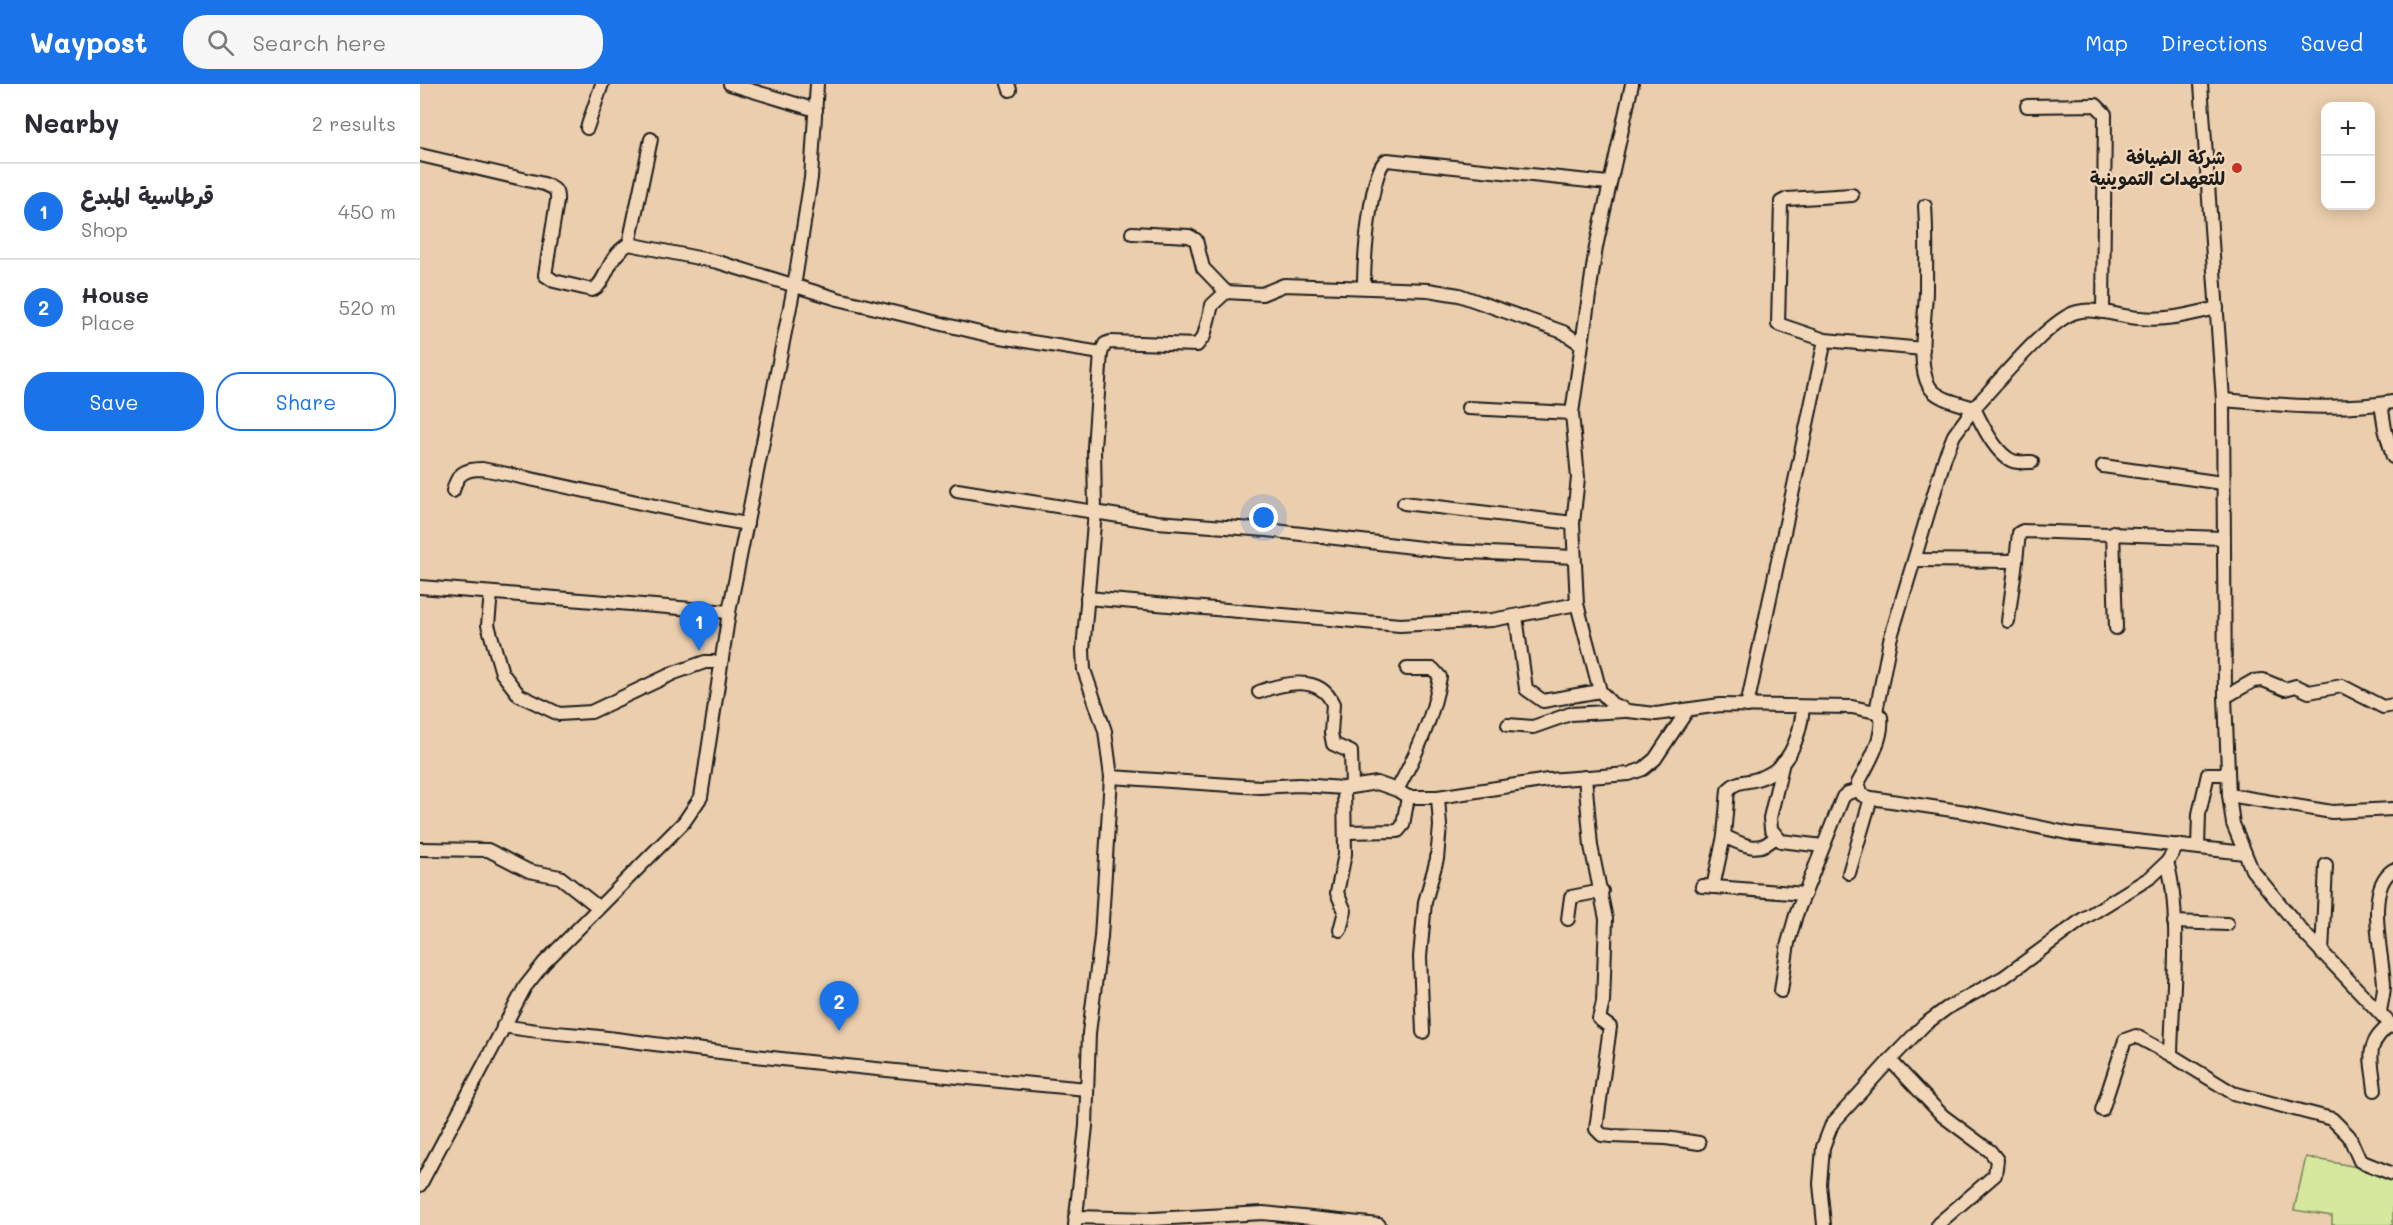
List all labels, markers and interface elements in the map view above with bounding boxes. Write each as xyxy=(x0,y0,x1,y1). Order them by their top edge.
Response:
search box xyxy=(183,15,603,69)
text: Waypost xyxy=(30,24,147,60)
icon: search xyxy=(204,26,237,59)
text: Search here xyxy=(252,28,386,57)
text: Map xyxy=(2085,29,2128,56)
text: Directions xyxy=(2161,29,2268,56)
text: Saved xyxy=(2301,29,2363,56)
map controls xyxy=(2321,102,2375,210)
button: + xyxy=(2321,102,2375,156)
text: Nearby xyxy=(24,106,119,140)
text: 2 results xyxy=(312,110,396,136)
place label: شركة الضيافة للتعهدات التموينية xyxy=(2090,145,2225,190)
button: − xyxy=(2321,156,2375,210)
marker: شركة الضيافة للتعهدات التموينية xyxy=(2230,161,2244,175)
text: قرطاسية المبدع xyxy=(81,181,214,210)
text: 1 xyxy=(39,198,48,224)
text: 450 m xyxy=(338,198,396,224)
text: Shop xyxy=(81,216,128,242)
text: House xyxy=(81,280,149,309)
text: 2 xyxy=(38,294,49,320)
text: 520 m xyxy=(339,294,396,320)
text: Place xyxy=(81,309,135,335)
button: Save xyxy=(24,372,204,431)
button: Share xyxy=(216,372,396,431)
your location xyxy=(1249,503,1278,532)
pin: 1 xyxy=(680,602,718,651)
pin: 2 xyxy=(820,982,858,1031)

